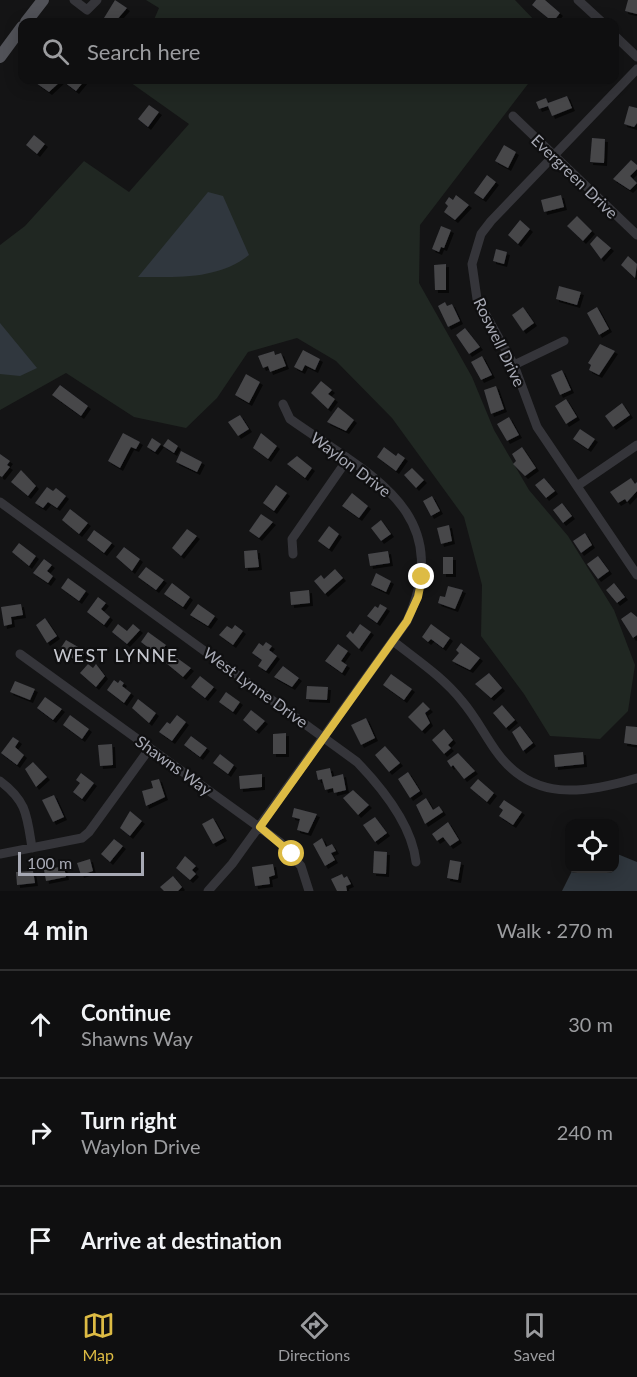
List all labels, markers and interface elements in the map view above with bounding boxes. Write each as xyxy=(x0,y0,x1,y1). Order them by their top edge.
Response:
search box xyxy=(18,18,619,84)
icon: search xyxy=(39,35,72,68)
text: Search here xyxy=(87,38,200,65)
street label: Evergreen Drive xyxy=(528,130,622,222)
street label: Roswell Drive xyxy=(470,295,530,389)
street label: Waylon Drive xyxy=(307,428,395,500)
route end xyxy=(408,563,434,589)
street label: West Lynne Drive xyxy=(200,643,312,731)
district label: WEST LYNNE xyxy=(53,644,179,666)
street label: Shawns Way xyxy=(132,731,216,799)
map controls xyxy=(565,819,619,873)
button: locate xyxy=(565,819,619,873)
route start xyxy=(278,840,304,866)
scale bar xyxy=(18,849,144,876)
text: 100 m xyxy=(27,853,72,872)
text: 4 min xyxy=(24,914,88,946)
text: Walk · 270 m xyxy=(497,918,613,942)
text: Continue xyxy=(81,999,171,1026)
icon: ahead xyxy=(24,1008,57,1041)
text: 30 m xyxy=(568,1012,613,1036)
text: Shawns Way xyxy=(81,1026,193,1050)
text: Turn right xyxy=(81,1107,176,1134)
icon: right xyxy=(24,1116,57,1149)
text: 240 m xyxy=(557,1120,613,1144)
text: Waylon Drive xyxy=(81,1134,201,1158)
icon: arrive xyxy=(24,1224,57,1257)
text: Arrive at destination xyxy=(81,1227,282,1254)
tab: Map xyxy=(82,1309,115,1364)
tab: Directions xyxy=(278,1309,350,1364)
tab: Saved xyxy=(514,1309,555,1364)

